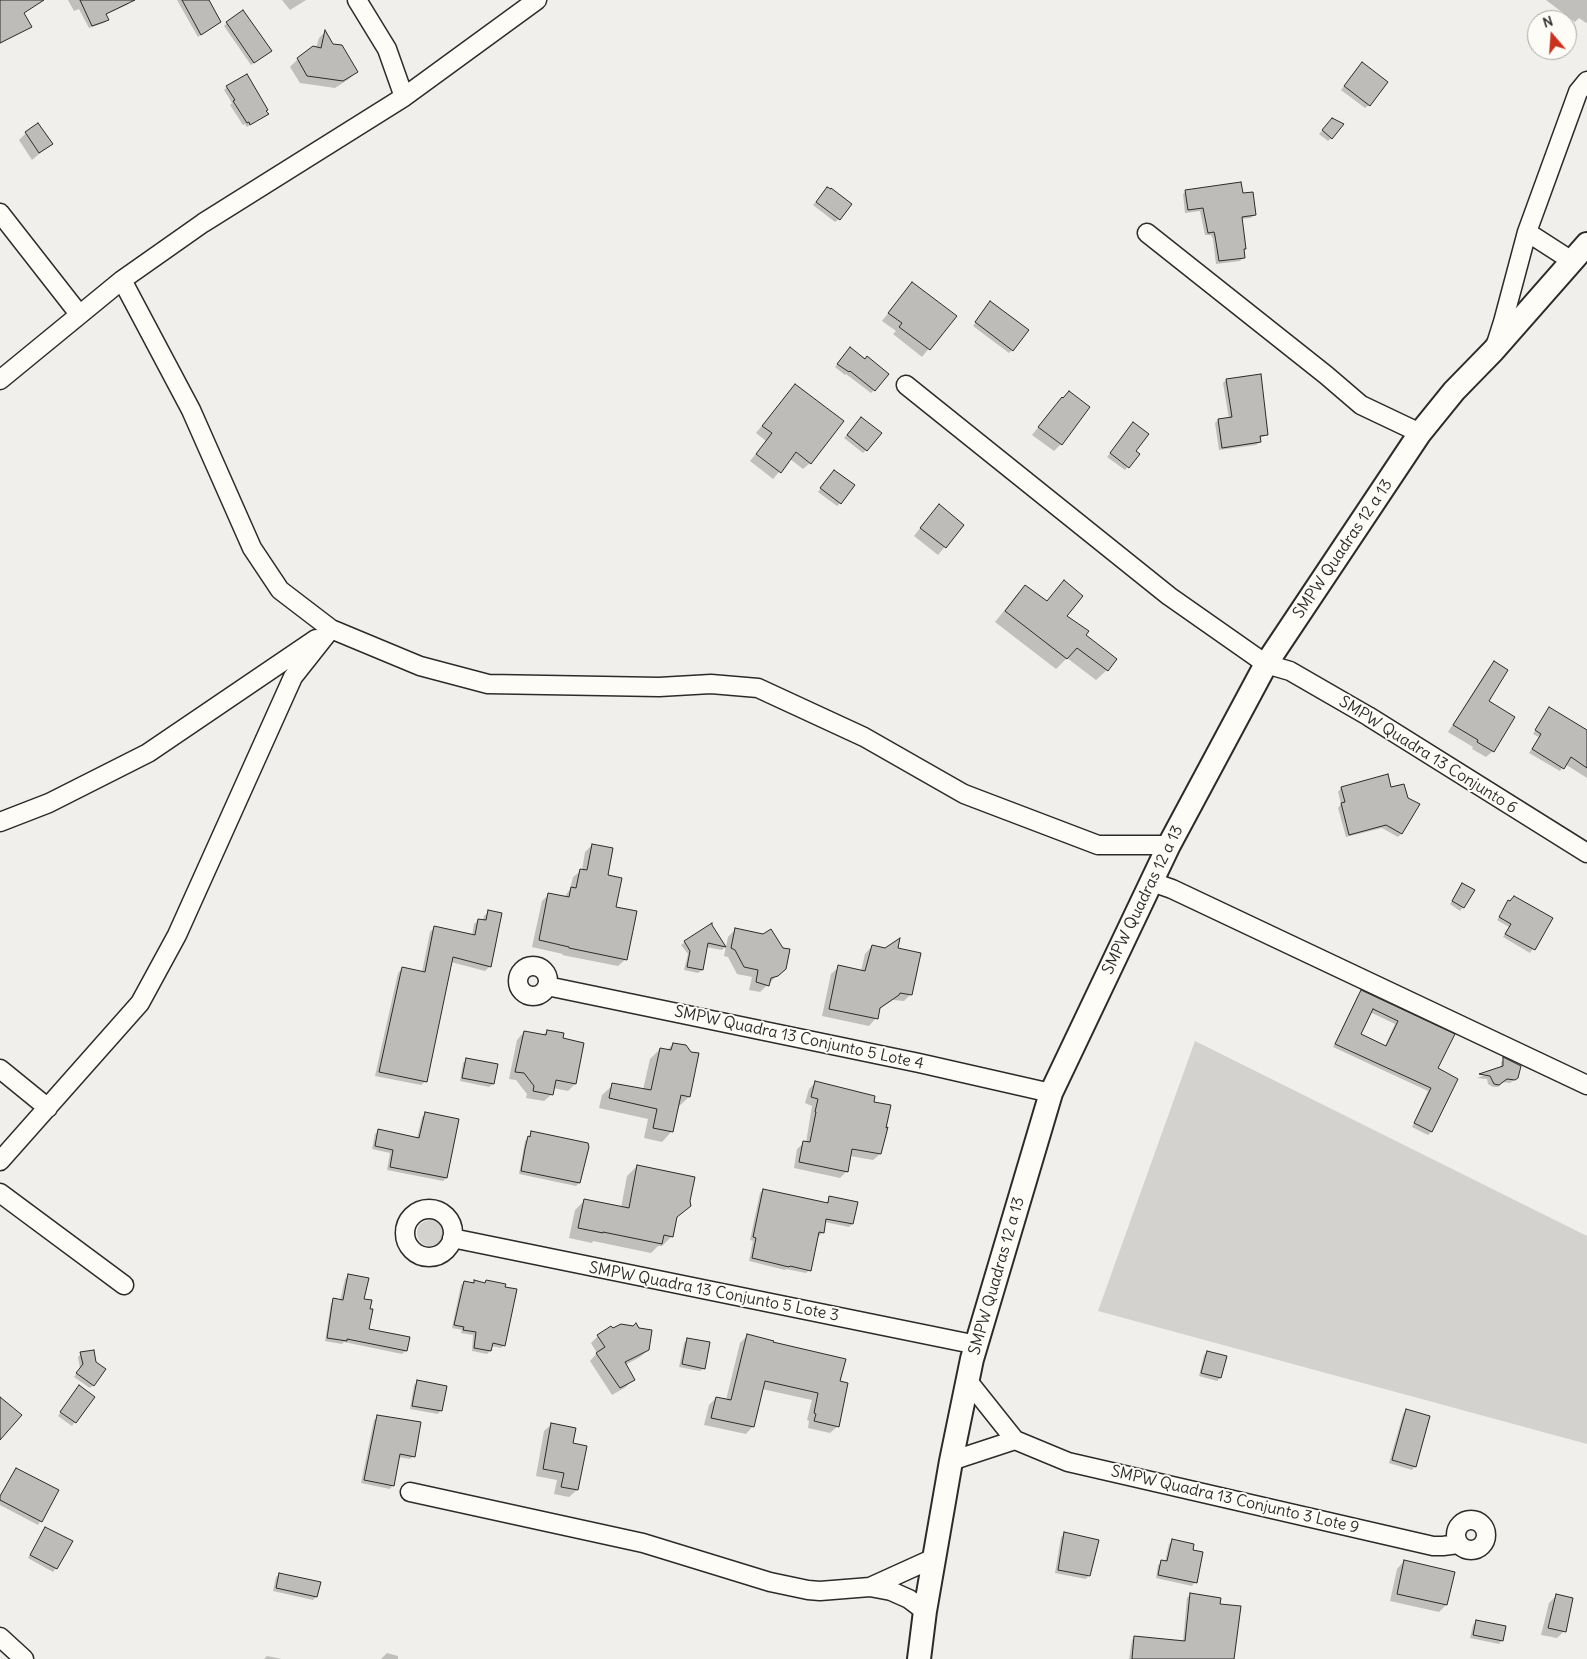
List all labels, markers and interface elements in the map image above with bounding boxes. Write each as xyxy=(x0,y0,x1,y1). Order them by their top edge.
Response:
north arrow xyxy=(1527,10,1577,60)
text: N xyxy=(1540,12,1555,32)
street label: SMPW Quadras 12 a 13 xyxy=(1289,476,1397,622)
street label: SMPW Quadra 13 Conjunto 6 xyxy=(1335,692,1521,818)
street label: SMPW Quadras 12 a 13 xyxy=(1099,822,1187,978)
street label: SMPW Quadra 13 Conjunto 5 Lote 4 xyxy=(673,1002,925,1074)
street label: SMPW Quadras 12 a 13 xyxy=(965,1195,1029,1357)
street label: SMPW Quadra 13 Conjunto 5 Lote 3 xyxy=(587,1258,841,1326)
street label: SMPW Quadra 13 Conjunto 3 Lote 9 xyxy=(1109,1462,1361,1538)

